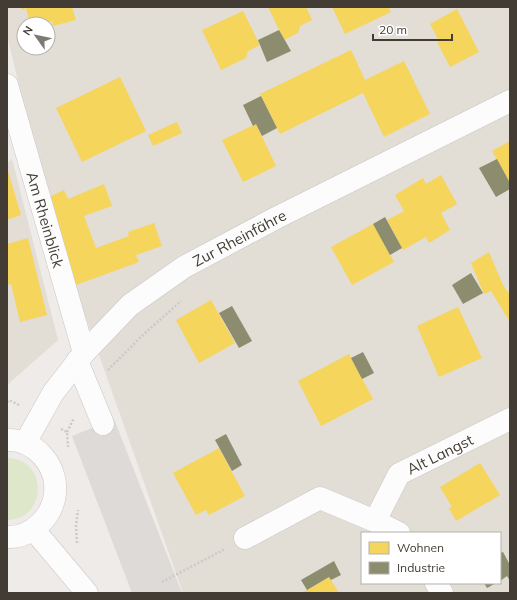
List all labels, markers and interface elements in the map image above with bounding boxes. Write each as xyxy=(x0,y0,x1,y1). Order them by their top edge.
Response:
north arrow xyxy=(16,16,56,56)
scale bar xyxy=(373,16,452,42)
text: 20 m xyxy=(379,22,407,37)
text: N xyxy=(19,23,36,38)
street label: Am Rheinblick xyxy=(23,169,69,270)
street label: Zur Rheinfähre xyxy=(189,205,289,270)
street label: Alt Langst xyxy=(403,429,476,478)
legend xyxy=(361,532,501,584)
text: Wohnen xyxy=(397,540,444,555)
text: Industrie xyxy=(397,560,445,575)

